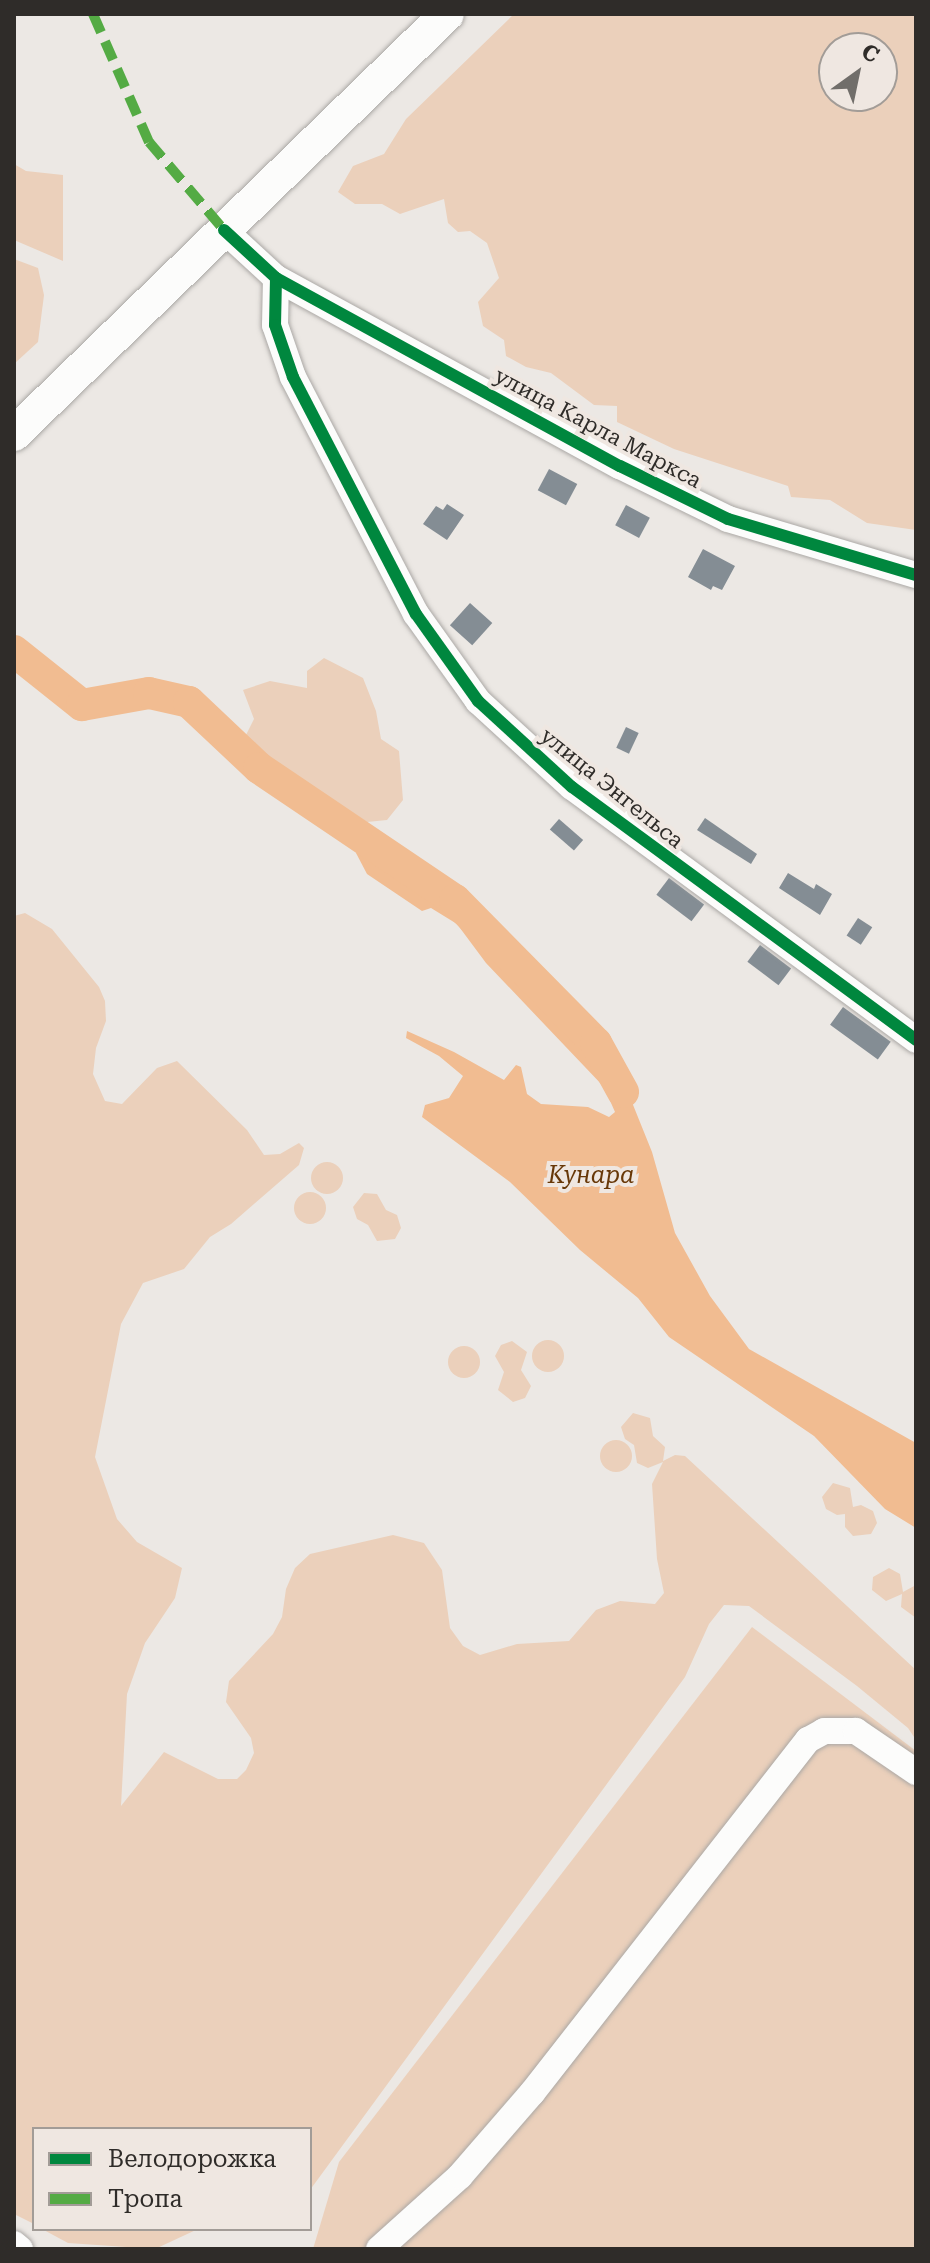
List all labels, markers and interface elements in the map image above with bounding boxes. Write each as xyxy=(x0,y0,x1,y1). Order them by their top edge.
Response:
north arrow xyxy=(818,32,898,112)
text: С xyxy=(857,38,884,68)
street label: улица Карла Маркса xyxy=(490,362,706,494)
street label: улица Энгельса xyxy=(535,722,689,854)
water label: Кунара xyxy=(548,1162,634,1190)
legend xyxy=(32,2127,312,2231)
text: Велодорожка xyxy=(108,2145,276,2173)
text: Тропа xyxy=(108,2185,183,2213)

